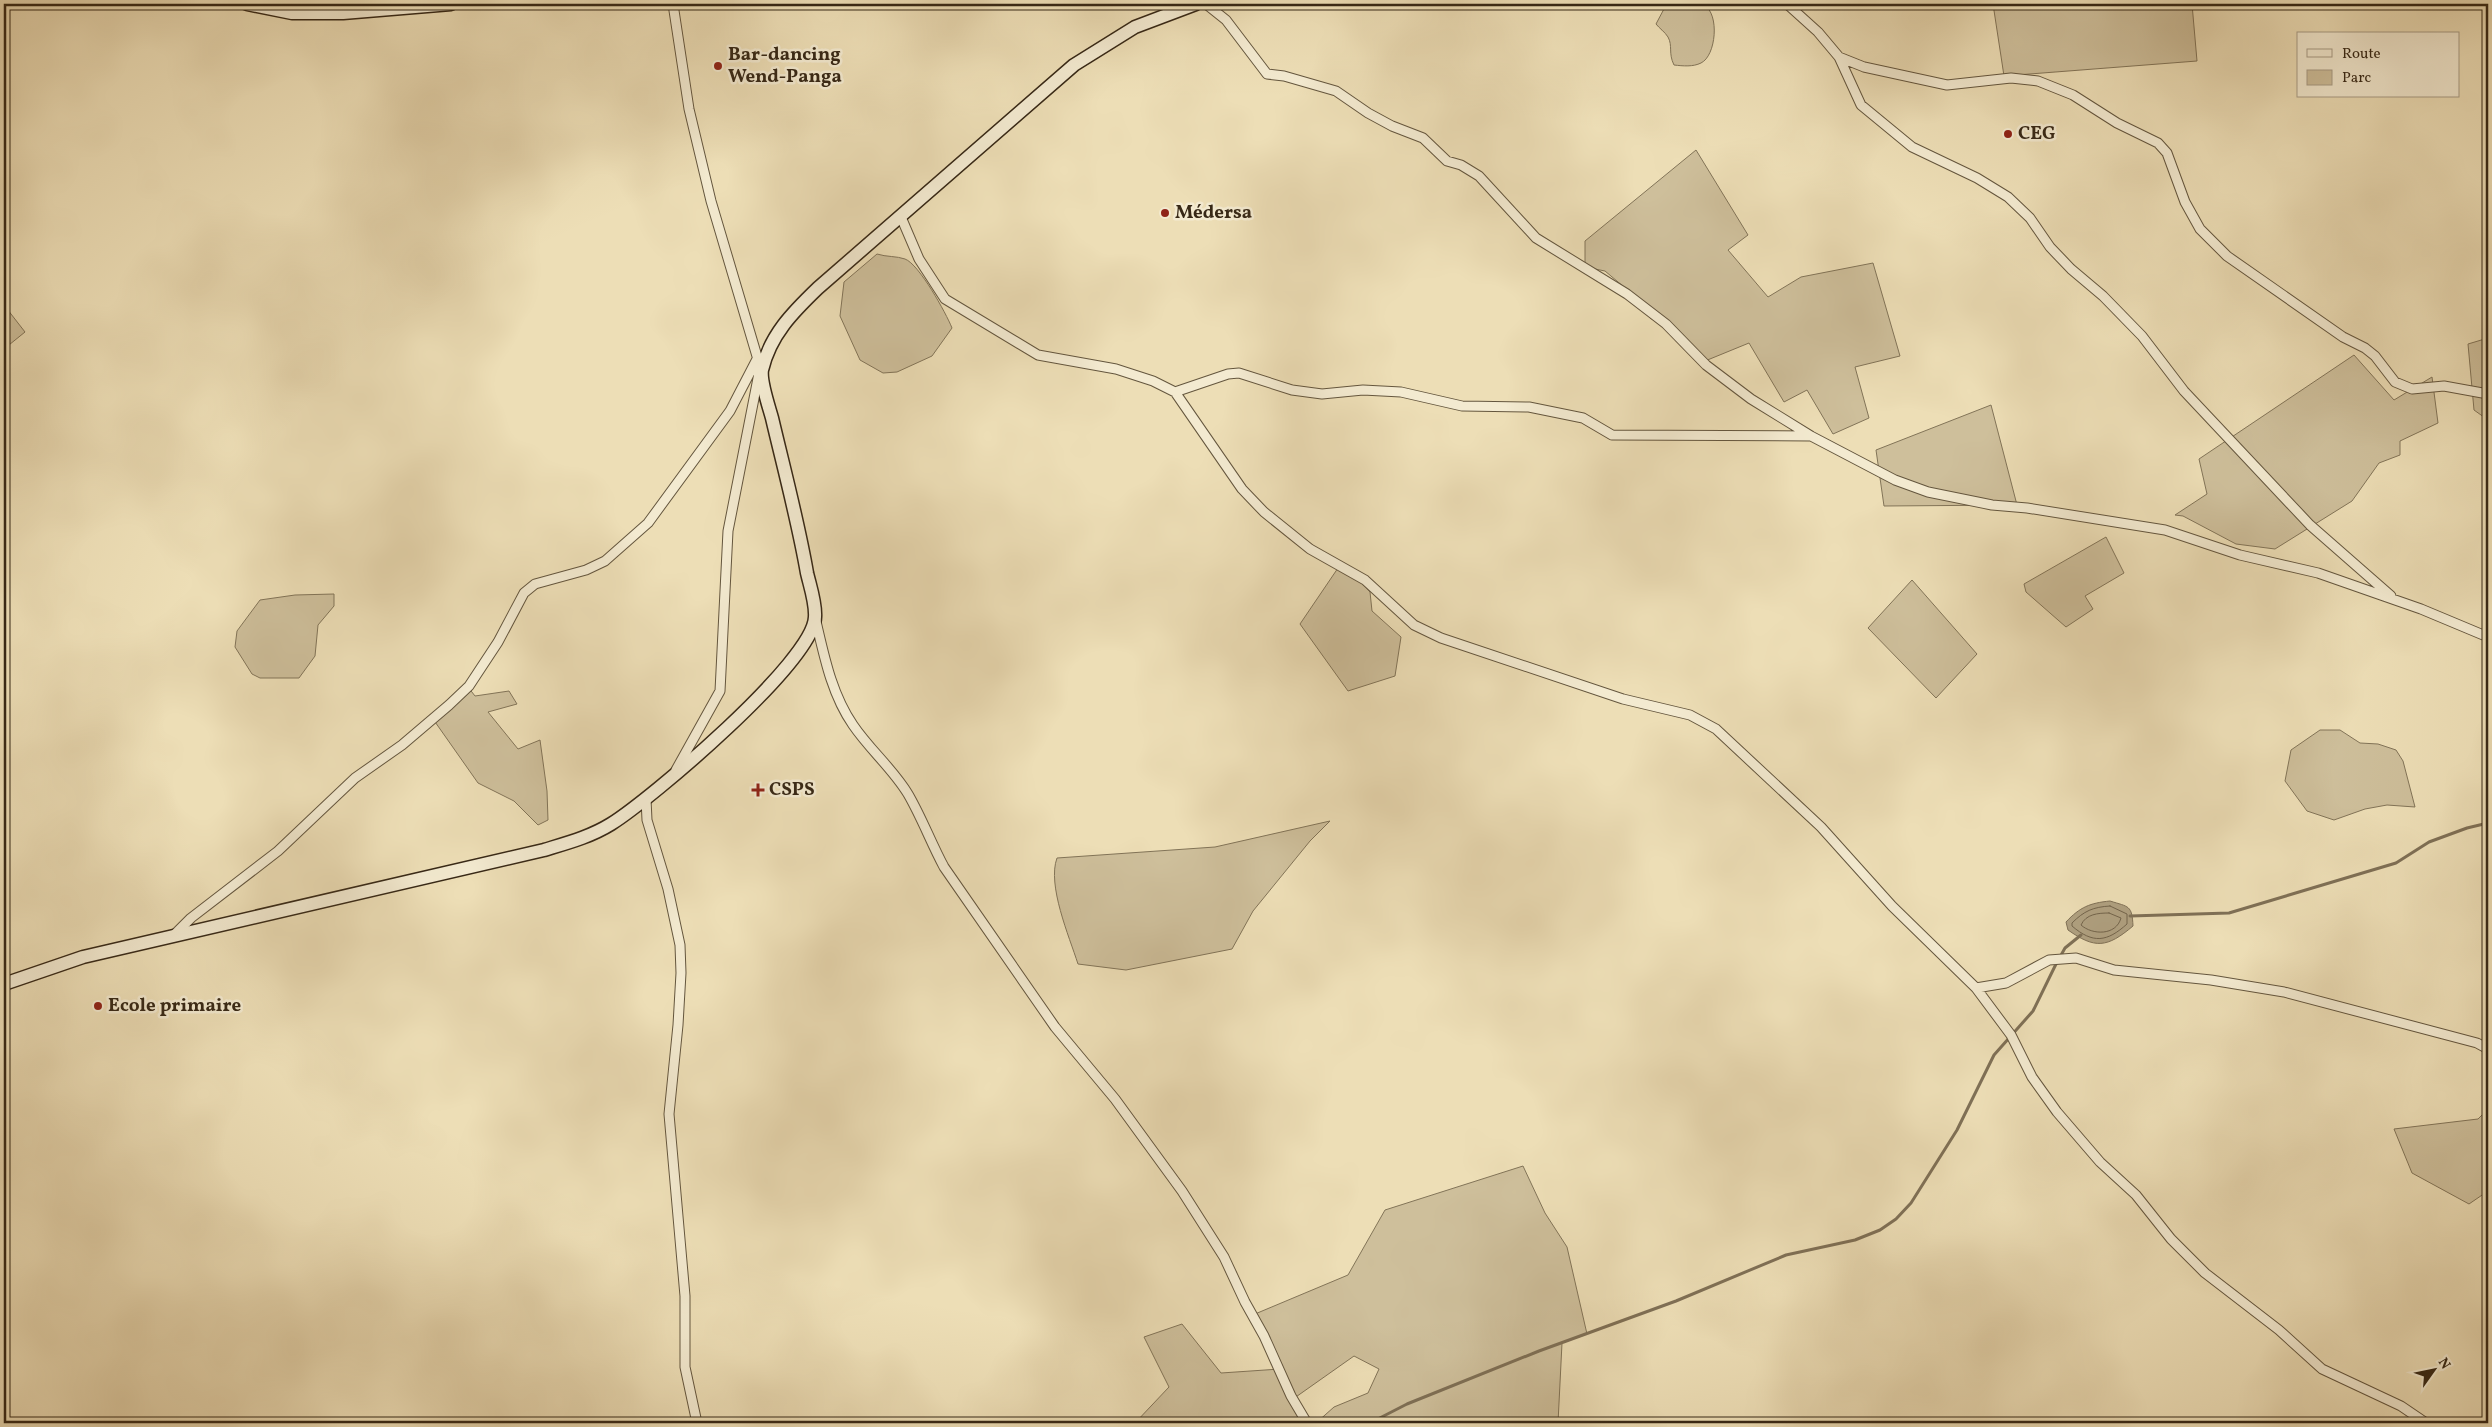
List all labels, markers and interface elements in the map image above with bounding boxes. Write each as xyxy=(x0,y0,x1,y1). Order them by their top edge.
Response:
legend xyxy=(2297,32,2460,98)
place label: Bar-dancing Wend-Panga xyxy=(728,42,842,90)
text: Route xyxy=(2342,44,2381,65)
marker: Bar-dancing Wend-Panga xyxy=(712,60,724,72)
text: Parc xyxy=(2342,68,2371,89)
place label: CEG xyxy=(2018,121,2056,147)
marker: CEG xyxy=(2002,128,2014,140)
place label: Médersa xyxy=(1175,200,1252,226)
marker: Médersa xyxy=(1159,207,1171,219)
place label: CSPS xyxy=(769,777,815,803)
marker: CSPS xyxy=(751,783,765,797)
place label: Ecole primaire xyxy=(108,993,242,1019)
marker: Ecole primaire xyxy=(92,1000,104,1012)
north arrow xyxy=(2410,1344,2460,1394)
text: N xyxy=(2433,1354,2454,1373)

